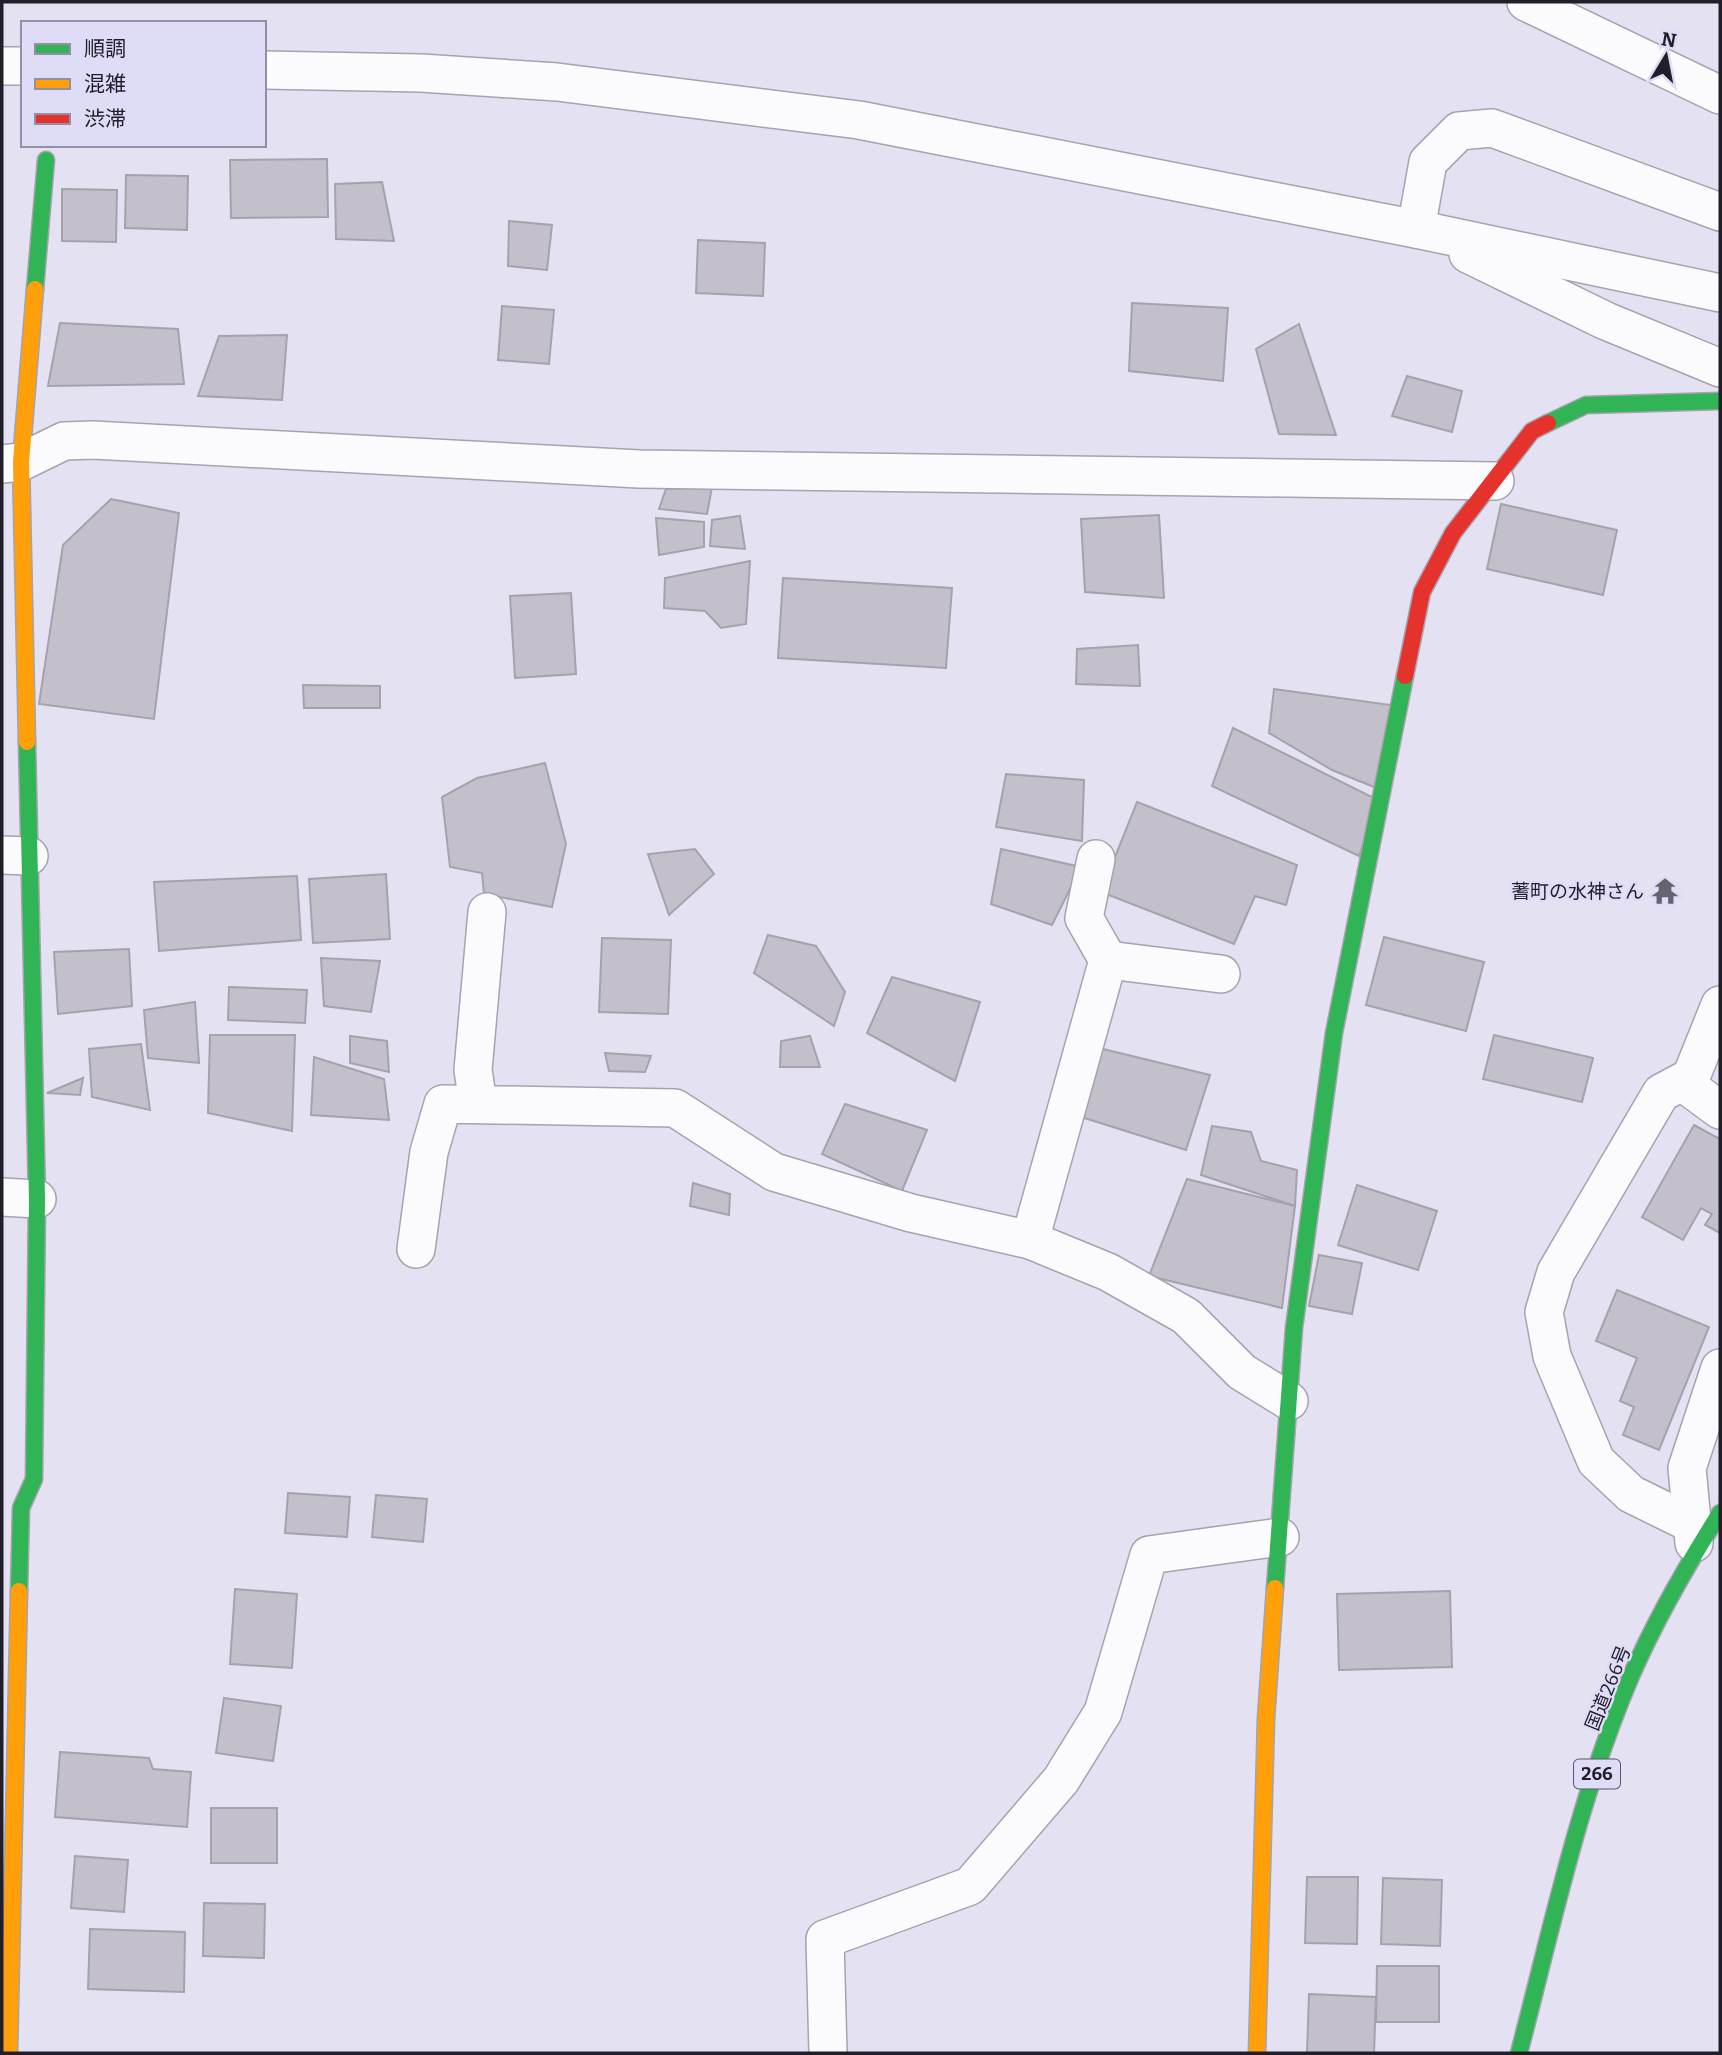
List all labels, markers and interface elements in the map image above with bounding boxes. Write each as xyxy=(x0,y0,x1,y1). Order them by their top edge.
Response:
legend xyxy=(21,21,266,147)
north arrow xyxy=(1631,21,1701,91)
text: N xyxy=(1660,27,1678,52)
text: 順調 xyxy=(84,36,126,62)
text: 混雑 xyxy=(84,71,126,97)
text: 渋滞 xyxy=(84,106,126,132)
temple icon: 蓍町の水神さん xyxy=(1650,876,1680,906)
place label: 蓍町の水神さん xyxy=(1511,880,1644,903)
street label: 国道266号 xyxy=(1581,1642,1635,1734)
road number: 266 xyxy=(1574,1759,1620,1788)

